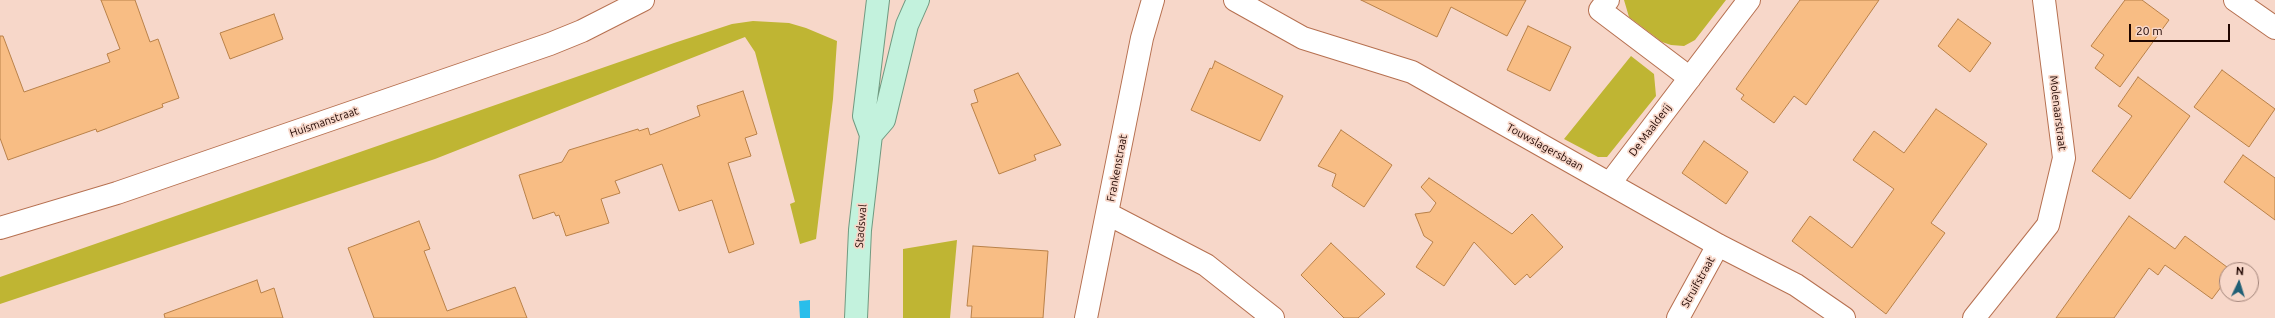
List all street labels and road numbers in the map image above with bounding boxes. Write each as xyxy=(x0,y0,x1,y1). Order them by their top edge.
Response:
street label: Molenaarstraat xyxy=(2047,75,2069,151)
street label: De Maalderij xyxy=(1626,101,1674,159)
street label: Huismanstraat xyxy=(288,104,360,140)
street label: Touwslagersbaan xyxy=(1504,120,1586,174)
street label: Frankenstraat xyxy=(1104,133,1130,203)
street label: Stadswal xyxy=(853,204,869,248)
street label: Struifstraat xyxy=(1679,254,1717,310)

